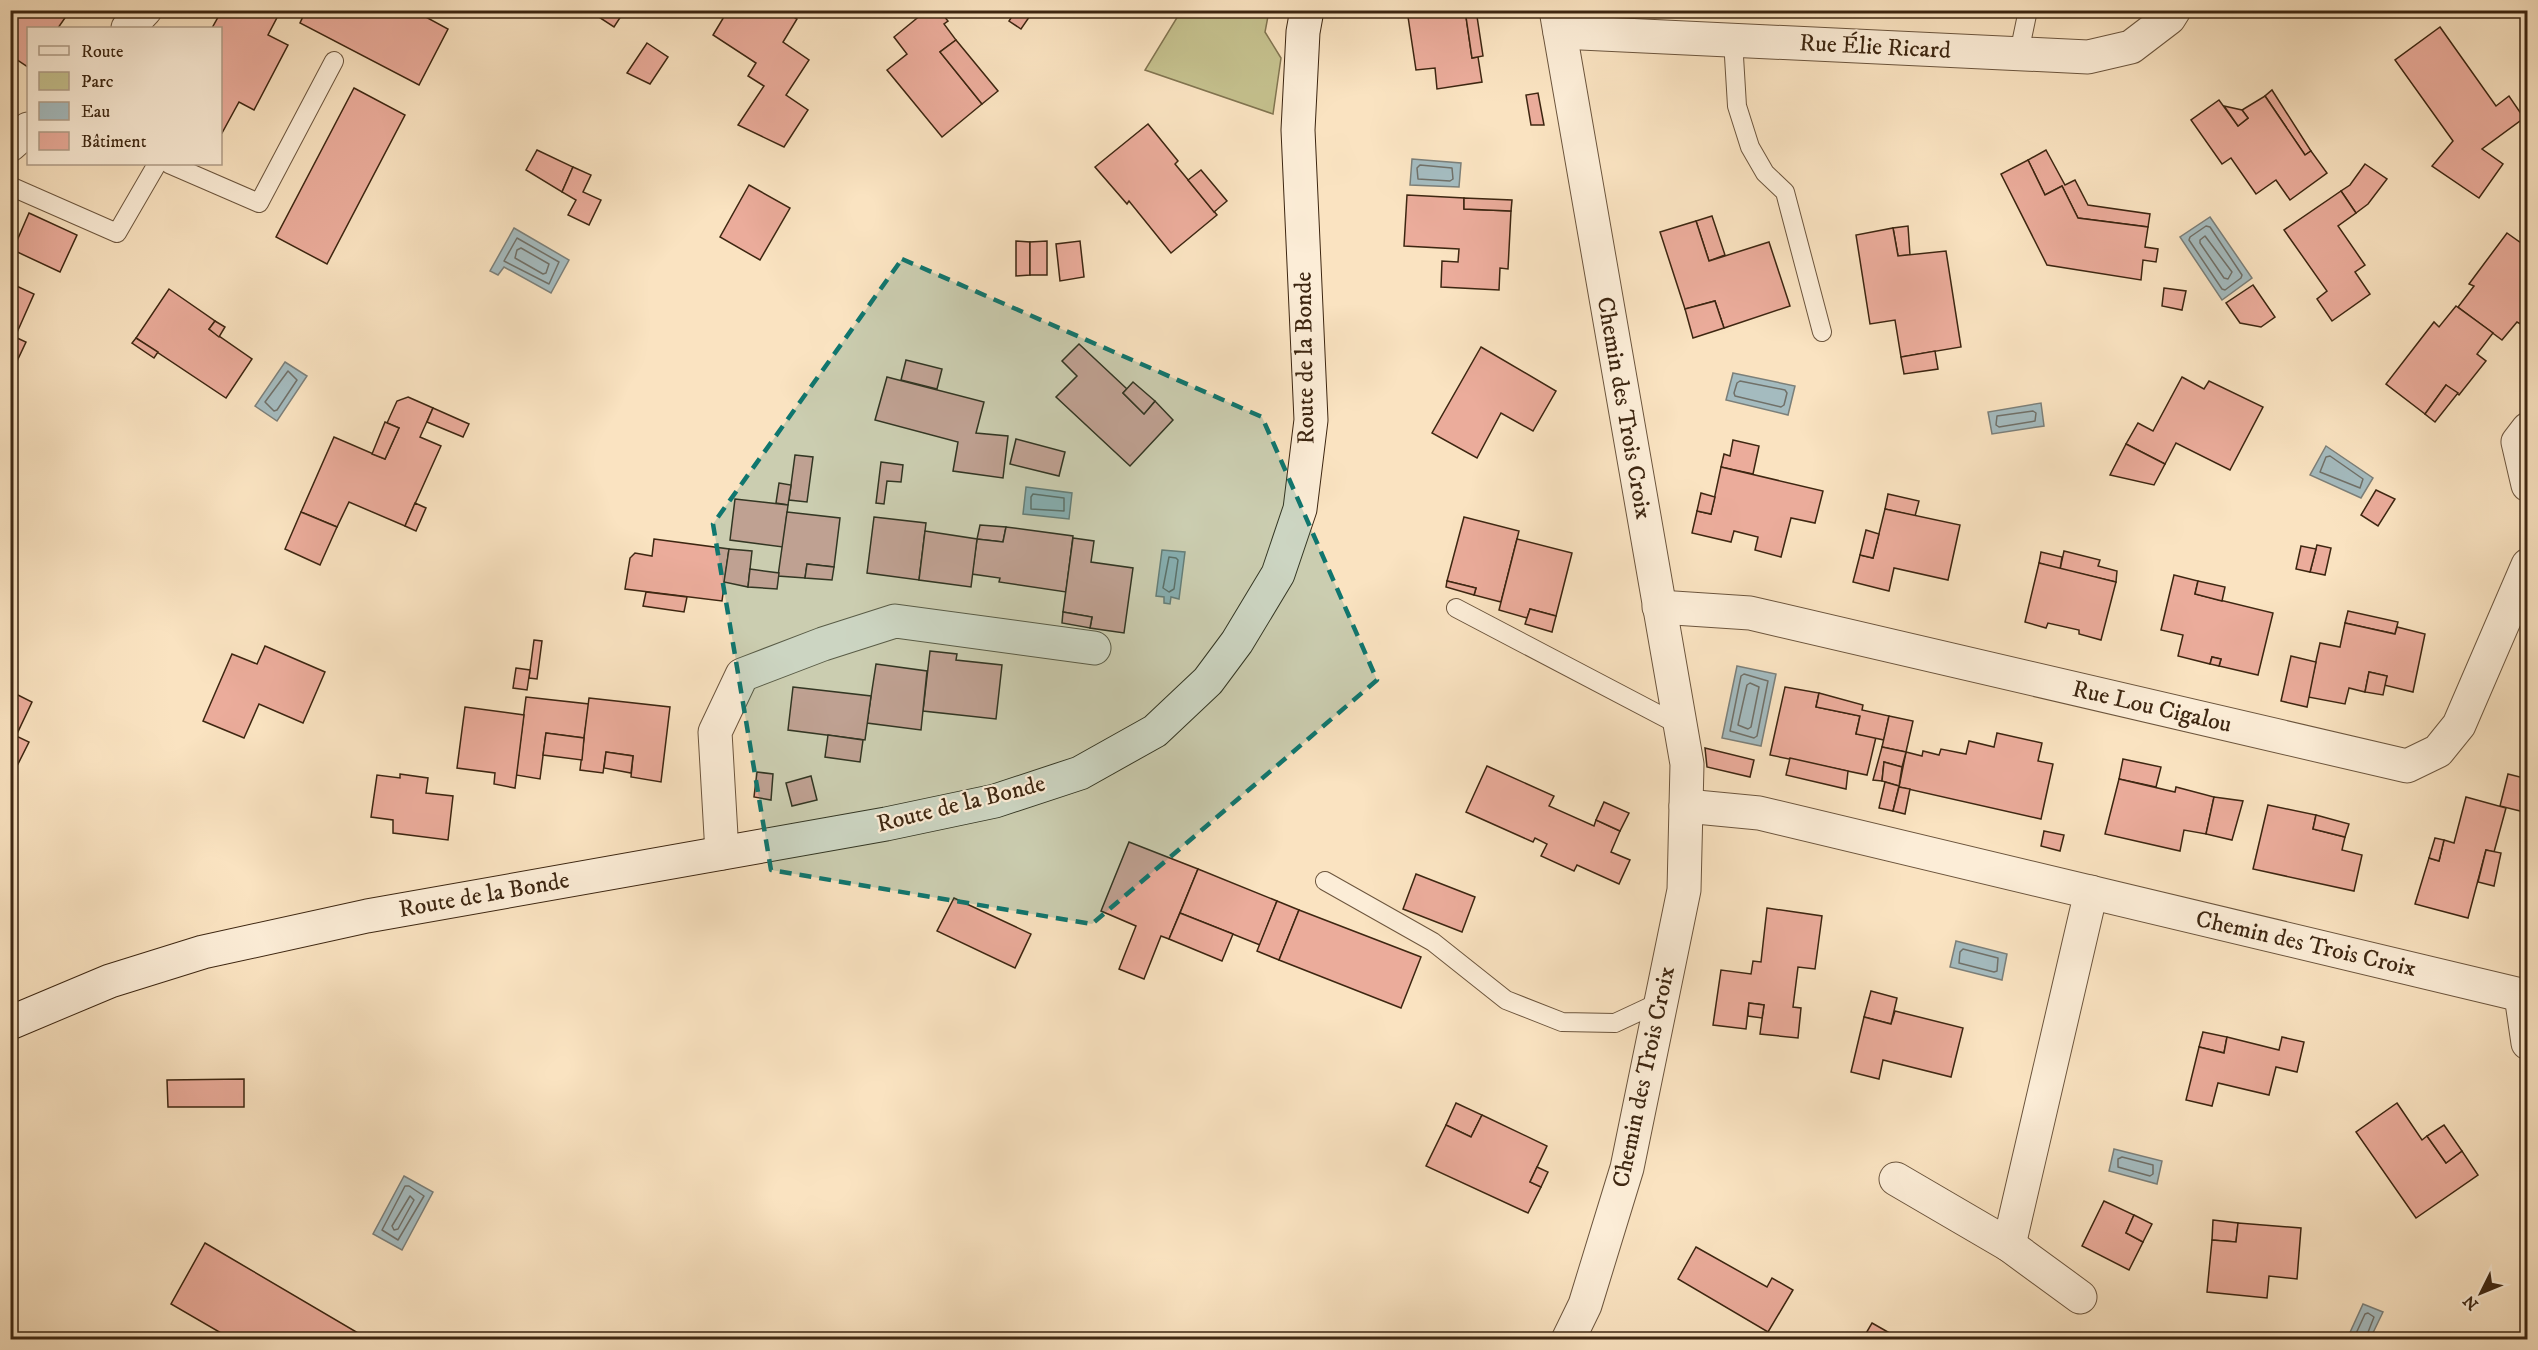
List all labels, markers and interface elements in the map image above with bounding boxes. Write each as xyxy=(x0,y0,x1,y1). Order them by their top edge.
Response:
legend xyxy=(27,27,222,165)
street label: Rue Élie Ricard xyxy=(1799,28,1952,66)
text: Route xyxy=(81,41,124,63)
text: Parc xyxy=(81,71,114,93)
text: Eau xyxy=(81,101,110,123)
text: Bâtiment xyxy=(81,131,147,153)
street label: Route de la Bonde xyxy=(1288,271,1322,445)
street label: Chemin des Trois Croix xyxy=(1590,294,1658,522)
street label: Rue Lou Cigalou xyxy=(2069,674,2235,740)
street label: Route de la Bonde xyxy=(874,769,1048,839)
street label: Route de la Bonde xyxy=(396,865,572,925)
street label: Chemin des Trois Croix xyxy=(2193,904,2419,984)
street label: Chemin des Trois Croix xyxy=(1606,963,1682,1190)
north arrow xyxy=(2451,1263,2511,1323)
text: N xyxy=(2459,1291,2483,1314)

